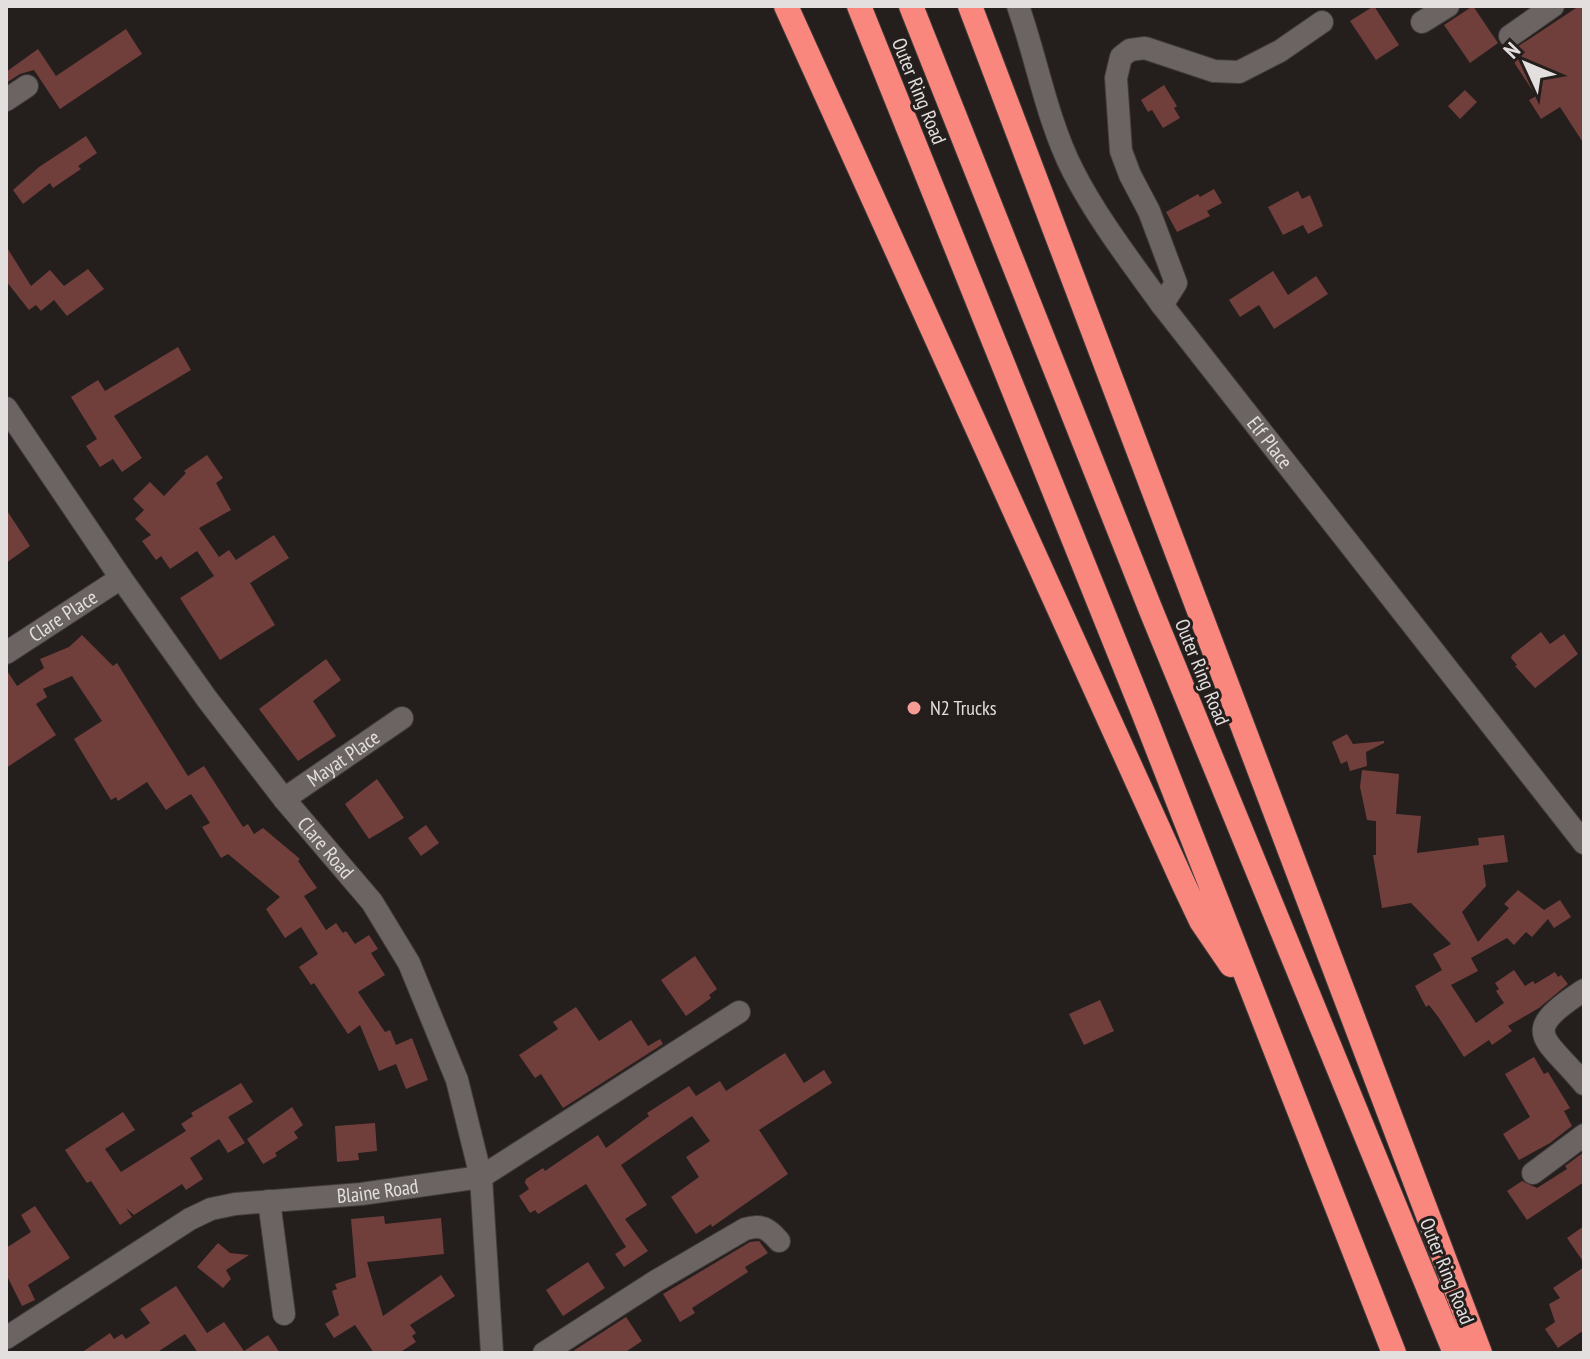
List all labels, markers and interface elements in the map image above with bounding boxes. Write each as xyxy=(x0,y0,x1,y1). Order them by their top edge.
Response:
north arrow xyxy=(1486,24,1566,104)
street label: Outer Ring Road xyxy=(886,34,952,148)
text: N xyxy=(1497,36,1526,64)
street label: Elf Place xyxy=(1241,411,1298,474)
street label: Clare Place xyxy=(24,584,102,648)
street label: Outer Ring Road xyxy=(1169,615,1235,729)
place label: N2 Trucks xyxy=(930,695,997,721)
marker: N2 Trucks xyxy=(905,699,923,717)
street label: Mayat Place xyxy=(302,724,385,792)
street label: Clare Road xyxy=(292,811,360,884)
street label: Blaine Road xyxy=(336,1173,420,1209)
street label: Outer Ring Road xyxy=(1414,1214,1480,1328)

